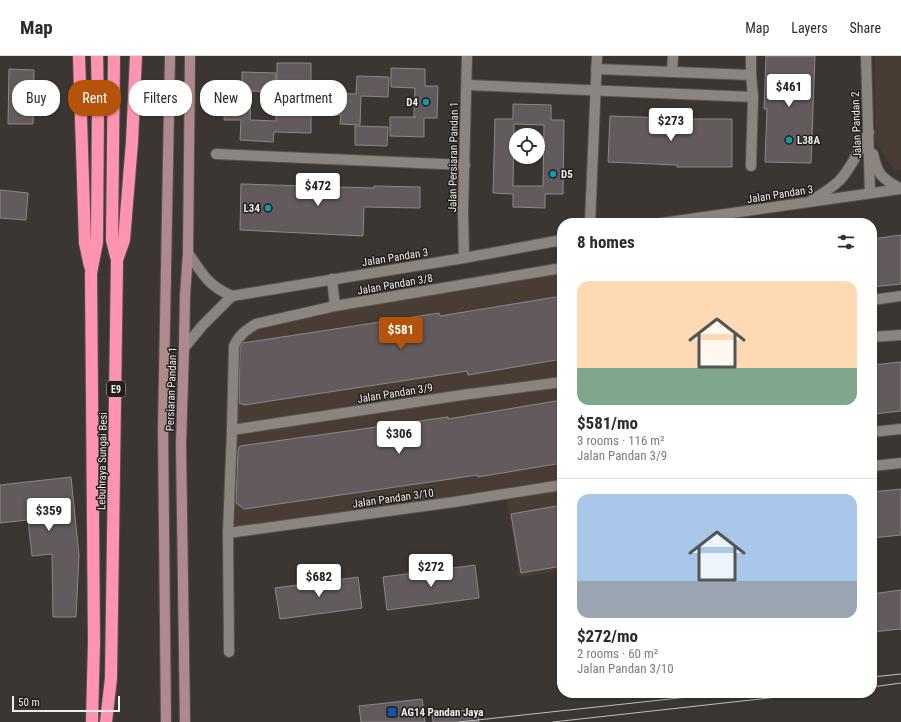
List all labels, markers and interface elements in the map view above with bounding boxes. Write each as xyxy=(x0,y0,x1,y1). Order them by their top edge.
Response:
text: Map xyxy=(20,16,53,39)
text: Map xyxy=(745,20,769,36)
text: Layers xyxy=(791,20,828,36)
text: Share xyxy=(850,20,881,36)
pin: $461 xyxy=(765,74,813,108)
text: $461 xyxy=(776,79,802,94)
chip: Buy xyxy=(12,80,60,116)
chip: Rent xyxy=(68,80,121,116)
chip: Filters xyxy=(129,80,192,116)
chip: New xyxy=(200,80,252,116)
chip: Apartment xyxy=(260,80,347,116)
street label: Jalan Pandan 2 xyxy=(849,91,864,159)
place label: D4 xyxy=(406,96,418,109)
marker: D4 xyxy=(421,97,431,107)
street label: Jalan Persiaran Pandan 1 xyxy=(446,102,461,212)
pin: $273 xyxy=(647,108,695,142)
text: $273 xyxy=(658,113,684,128)
map controls xyxy=(509,128,545,164)
button: locate xyxy=(509,128,545,164)
place label: L38A xyxy=(797,134,820,147)
marker: L38A xyxy=(784,135,794,145)
place label: D5 xyxy=(561,168,573,181)
marker: D5 xyxy=(548,169,558,179)
pin: $472 xyxy=(294,173,342,207)
text: $472 xyxy=(305,178,331,193)
street label: Jalan Pandan 3 xyxy=(746,183,814,206)
place label: L34 xyxy=(244,202,260,215)
marker: L34 xyxy=(263,203,273,213)
icon: filters xyxy=(835,231,857,253)
text: 8 homes xyxy=(577,232,635,252)
street label: Jalan Pandan 3 xyxy=(361,246,429,269)
street label: Jalan Pandan 3/8 xyxy=(356,271,434,298)
icon: home xyxy=(681,307,753,379)
pin: $581 xyxy=(377,317,425,351)
text: $581 xyxy=(388,322,414,337)
street label: Persiaran Pandan 1 xyxy=(164,347,179,431)
road number: E9 xyxy=(107,381,125,397)
street label: Jalan Pandan 3/9 xyxy=(356,381,434,406)
street label: Lebuhraya Sungai Besi xyxy=(95,412,110,510)
text: $581/mo xyxy=(577,413,638,433)
pin: $306 xyxy=(375,421,423,455)
text: $306 xyxy=(386,426,412,441)
text: 3 rooms · 116 m² xyxy=(577,433,664,448)
text: Jalan Pandan 3/9 xyxy=(577,448,667,463)
street label: Jalan Pandan 3/10 xyxy=(352,486,434,511)
pin: $359 xyxy=(25,498,73,532)
text: $359 xyxy=(36,503,62,518)
icon: home xyxy=(681,520,753,592)
pin: $272 xyxy=(407,554,455,588)
text: $272 xyxy=(418,559,444,574)
pin: $682 xyxy=(295,564,343,598)
text: $682 xyxy=(306,569,332,584)
text: $272/mo xyxy=(577,626,638,646)
text: 2 rooms · 60 m² xyxy=(577,646,658,661)
text: Jalan Pandan 3/10 xyxy=(577,661,674,676)
scale bar xyxy=(12,694,120,713)
text: 50 m xyxy=(18,696,40,709)
marker: AG14 Pandan Jaya xyxy=(386,706,398,718)
place label: AG14 Pandan Jaya xyxy=(401,706,483,719)

